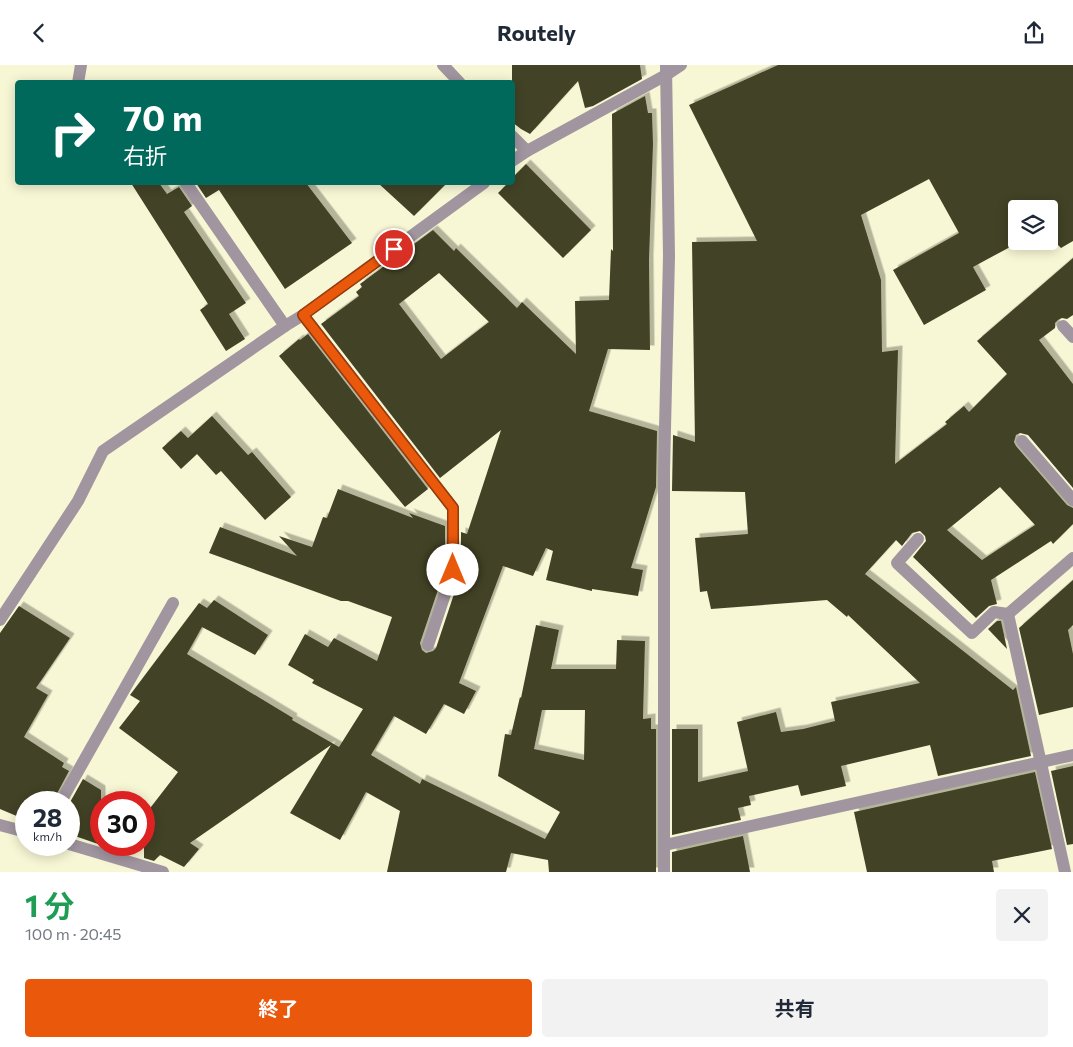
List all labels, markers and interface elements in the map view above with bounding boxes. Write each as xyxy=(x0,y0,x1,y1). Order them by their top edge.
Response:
icon: back xyxy=(25,19,53,47)
text: Routely xyxy=(497,19,576,46)
icon: share xyxy=(1020,19,1048,47)
text: 70 m xyxy=(123,95,203,138)
icon: right xyxy=(40,100,105,165)
text: 右折 xyxy=(123,142,167,169)
map controls xyxy=(1008,200,1058,250)
button: layers xyxy=(1008,200,1058,250)
pin xyxy=(373,228,415,270)
icon: arrive xyxy=(380,235,408,263)
position arrow xyxy=(426,543,478,595)
speed limit sign: 30 xyxy=(90,791,155,856)
text: 28 xyxy=(33,802,62,832)
text: km/h xyxy=(33,829,62,843)
text: 1 分 xyxy=(25,886,74,923)
button: close xyxy=(996,889,1048,941)
text: 100 m · 20:45 xyxy=(25,924,121,943)
button: 終了 xyxy=(25,979,532,1037)
button: 共有 xyxy=(542,979,1048,1037)

